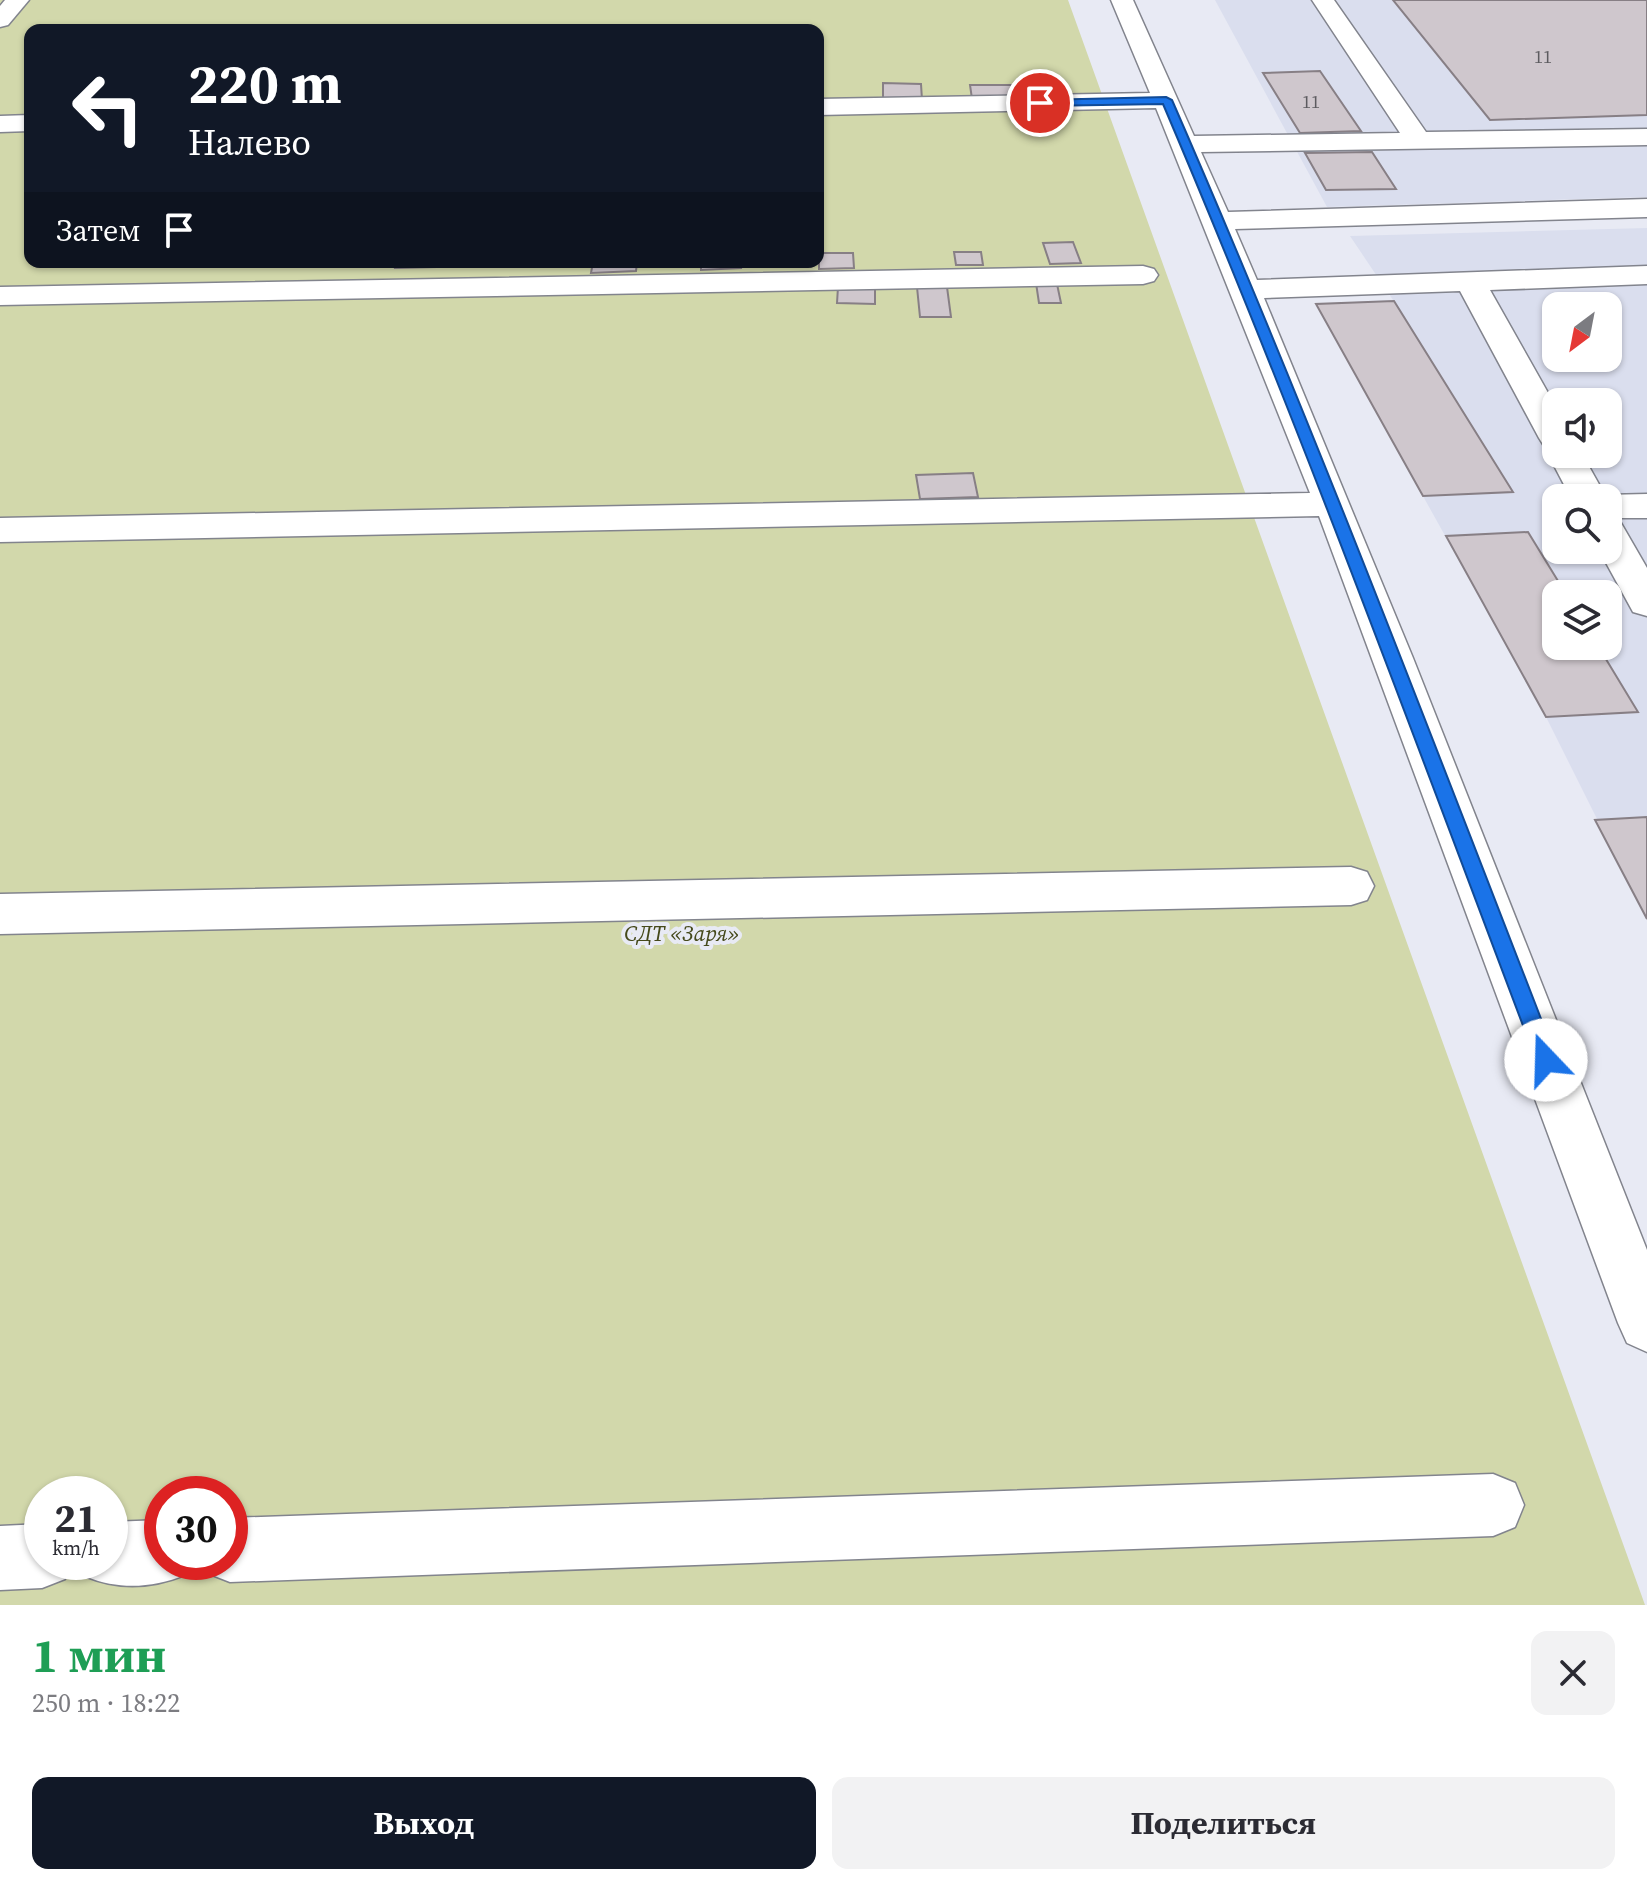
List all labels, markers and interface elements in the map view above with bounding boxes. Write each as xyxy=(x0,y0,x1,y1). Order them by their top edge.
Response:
house number: 11 xyxy=(1534,44,1552,69)
text: 220 m xyxy=(188,45,342,122)
icon: left xyxy=(56,56,160,160)
pin xyxy=(1006,69,1074,137)
icon: arrive xyxy=(1018,81,1062,125)
house number: 11 xyxy=(1302,89,1320,114)
text: Налево xyxy=(188,118,311,167)
icon: arrive xyxy=(157,208,201,252)
text: Затем xyxy=(56,210,141,251)
north arrow xyxy=(1542,292,1622,372)
map controls xyxy=(1542,292,1622,660)
button: sound xyxy=(1542,388,1622,468)
button: search xyxy=(1542,484,1622,564)
button: layers xyxy=(1542,580,1622,660)
park label: СДТ «Заря» xyxy=(624,918,740,948)
position arrow xyxy=(1504,1018,1588,1102)
speed limit sign: 30 xyxy=(144,1476,248,1580)
text: 21 xyxy=(54,1491,98,1545)
text: km/h xyxy=(52,1534,100,1562)
text: 1 мин xyxy=(32,1622,166,1688)
button: close xyxy=(1531,1631,1615,1715)
text: 250 m · 18:22 xyxy=(32,1685,180,1721)
button: Выход xyxy=(32,1777,816,1869)
button: Поделиться xyxy=(832,1777,1615,1869)

